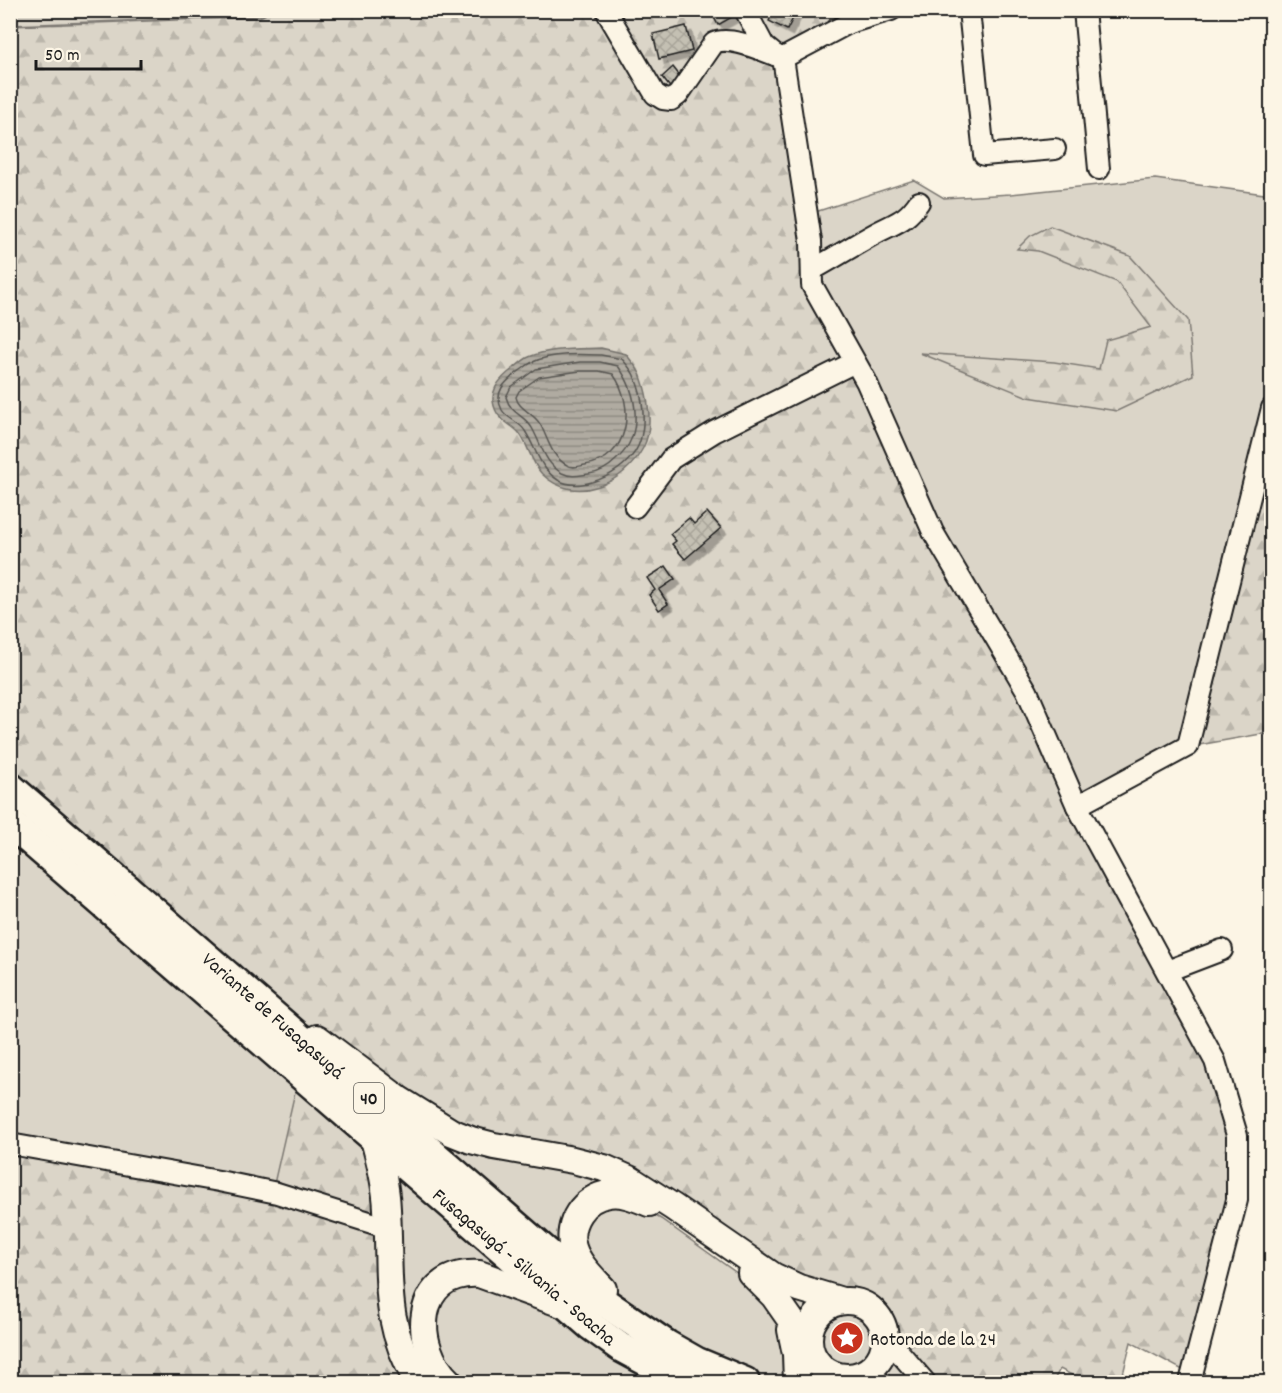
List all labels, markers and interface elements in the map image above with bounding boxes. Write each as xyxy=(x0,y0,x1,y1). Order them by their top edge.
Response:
scale bar xyxy=(36,33,141,71)
text: 50 m xyxy=(45,44,80,69)
street label: Variante de Fusagasugá xyxy=(194,947,350,1087)
road number: 40 xyxy=(354,1083,384,1113)
street label: Fusagasugá - Silvania - Soacha xyxy=(425,1183,621,1354)
place icon: Rotonda de la 24 xyxy=(829,1320,865,1356)
place label: Rotonda de la 24 xyxy=(870,1327,996,1355)

